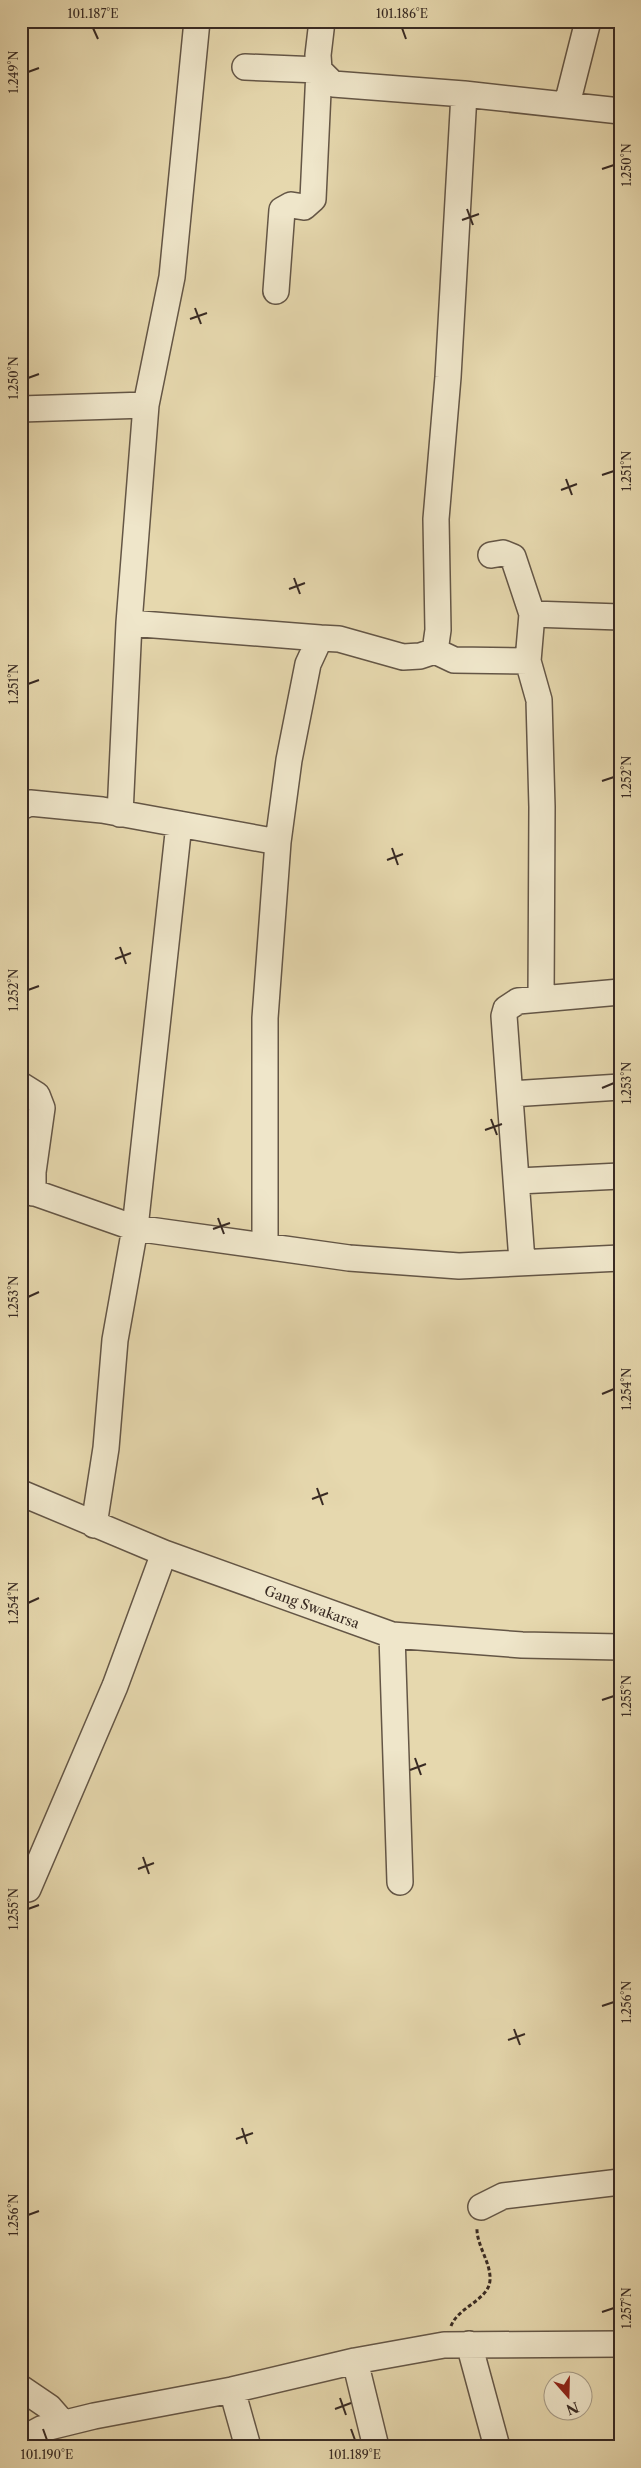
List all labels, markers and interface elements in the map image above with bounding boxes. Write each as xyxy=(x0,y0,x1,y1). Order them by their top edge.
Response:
text: 101.187°E xyxy=(67,6,119,21)
text: 101.186°E xyxy=(376,6,428,21)
text: 1.249°N xyxy=(6,50,21,93)
text: 1.250°N xyxy=(619,143,634,187)
text: 1.250°N xyxy=(6,356,21,400)
text: 1.251°N xyxy=(619,451,634,491)
text: 1.251°N xyxy=(6,664,21,704)
text: 1.252°N xyxy=(619,756,634,798)
text: 1.252°N xyxy=(6,969,21,1011)
text: 1.253°N xyxy=(619,1062,634,1104)
text: 1.253°N xyxy=(6,1276,21,1318)
text: 1.254°N xyxy=(619,1368,634,1410)
street label: Gang Swakarsa xyxy=(262,1581,363,1633)
text: 1.254°N xyxy=(6,1582,21,1624)
text: 1.255°N xyxy=(619,1675,634,1717)
text: 1.255°N xyxy=(6,1888,21,1930)
text: 1.256°N xyxy=(619,1981,634,2023)
text: 1.256°N xyxy=(6,2194,21,2236)
text: 1.257°N xyxy=(619,2287,634,2329)
north arrow xyxy=(544,2370,594,2420)
text: N xyxy=(564,2398,581,2419)
text: 101.190°E xyxy=(21,2447,73,2462)
text: 101.189°E xyxy=(329,2447,381,2462)

